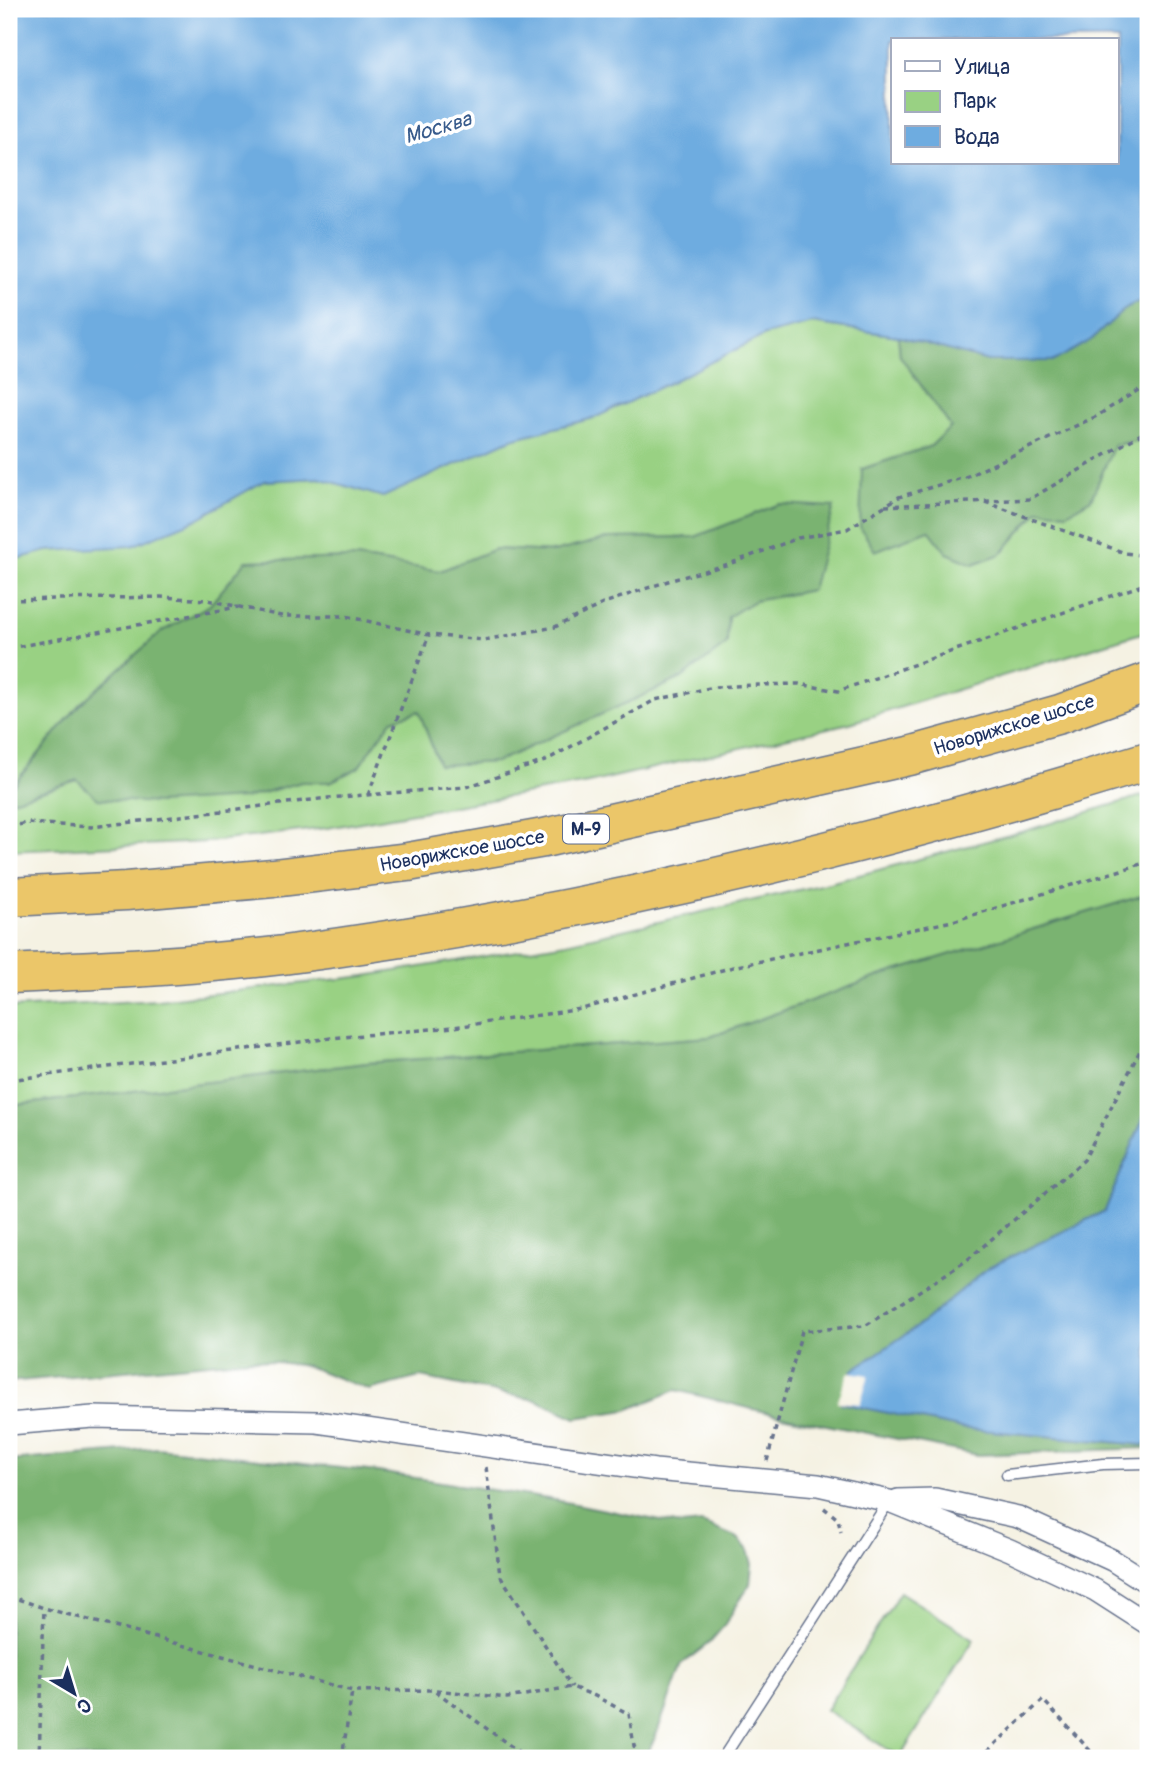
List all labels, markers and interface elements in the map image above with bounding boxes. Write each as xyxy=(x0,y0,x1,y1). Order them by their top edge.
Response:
legend xyxy=(891,38,1118,164)
text: Улица xyxy=(954,54,1010,81)
text: Парк xyxy=(954,88,997,115)
water label: Москва xyxy=(402,105,476,150)
text: Вода xyxy=(954,124,1000,151)
street label: Новорижское шоссе xyxy=(931,689,1098,761)
road number: М-9 xyxy=(563,814,609,844)
street label: Новорижское шоссе xyxy=(378,825,547,877)
north arrow xyxy=(38,1658,108,1728)
text: С xyxy=(72,1693,96,1719)

